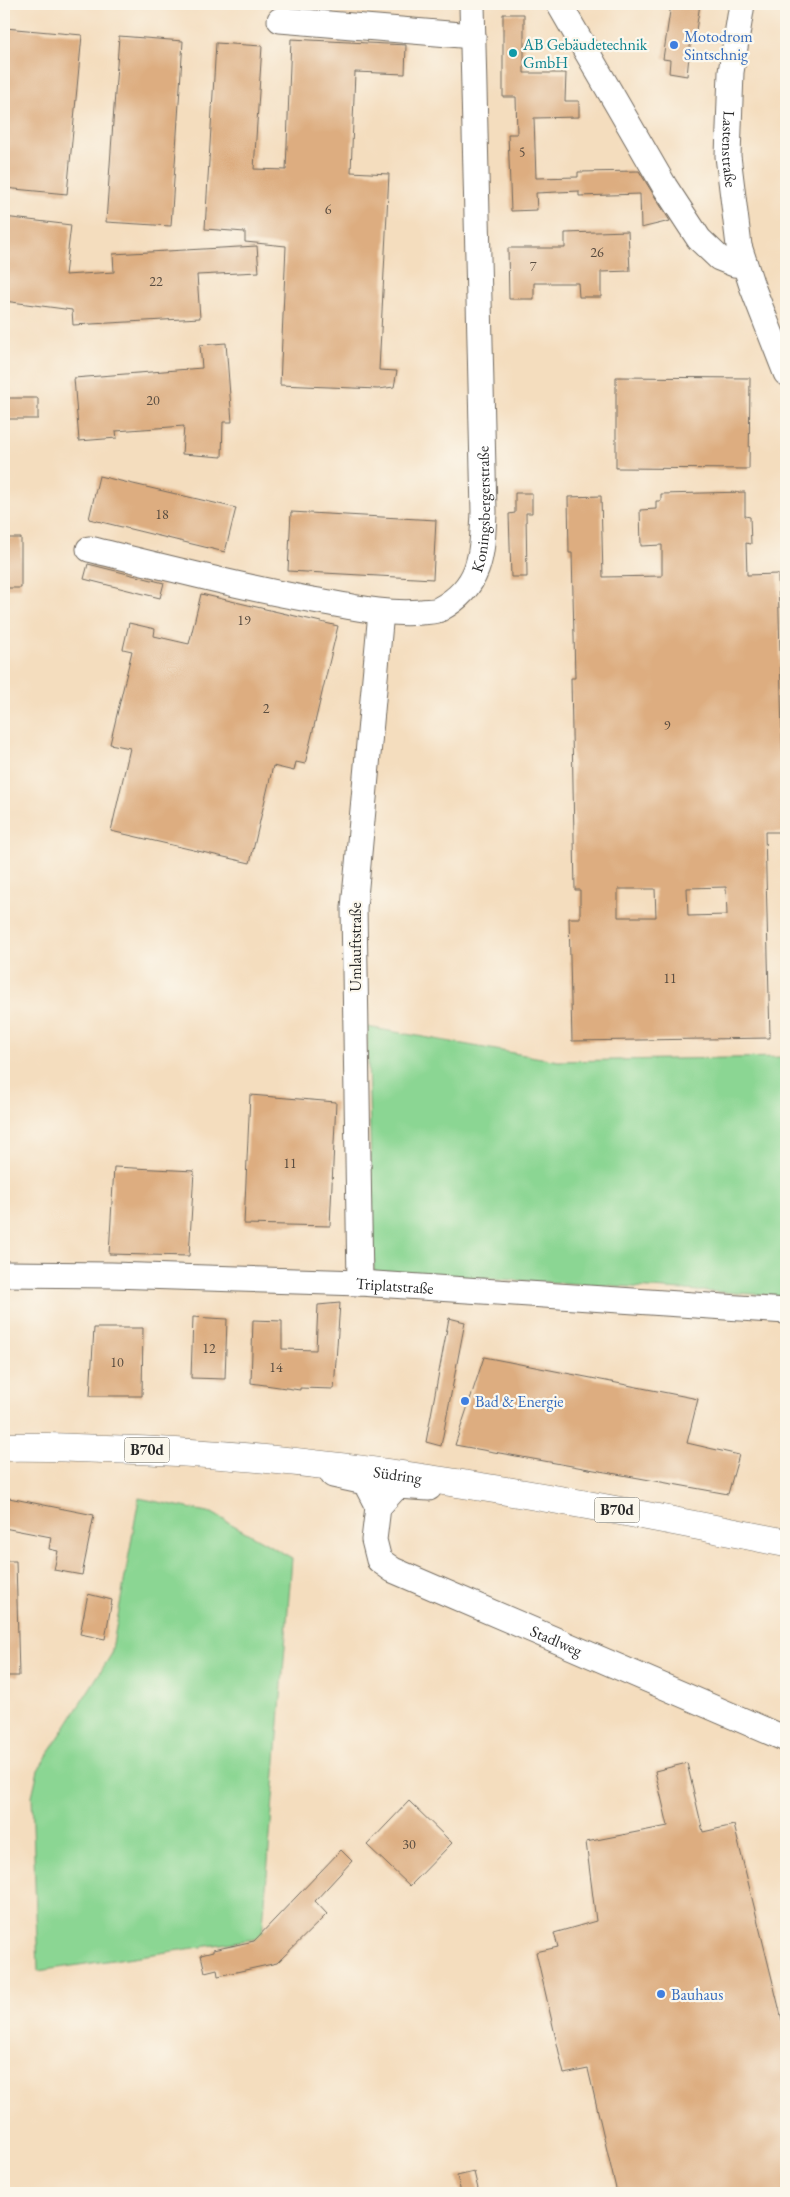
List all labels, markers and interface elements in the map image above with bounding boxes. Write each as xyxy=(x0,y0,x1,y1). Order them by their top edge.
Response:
place label: Motodrom Sintschnig xyxy=(684,26,753,65)
place label: AB Gebäudetechnik GmbH xyxy=(522,34,648,73)
marker: Motodrom Sintschnig xyxy=(668,39,680,51)
marker: AB Gebäudetechnik GmbH xyxy=(507,47,519,59)
street label: Lastenstraße xyxy=(717,110,742,189)
house number: 5 xyxy=(519,143,525,161)
house number: 6 xyxy=(325,200,332,218)
house number: 26 xyxy=(590,243,604,261)
house number: 7 xyxy=(530,257,537,275)
house number: 22 xyxy=(149,272,163,290)
house number: 20 xyxy=(146,391,160,409)
street label: Koningsbergerstraße xyxy=(466,446,495,575)
house number: 18 xyxy=(155,505,169,523)
house number: 19 xyxy=(237,611,251,629)
house number: 2 xyxy=(263,699,270,717)
house number: 9 xyxy=(664,716,671,734)
street label: Umlauftstraße xyxy=(345,902,366,992)
house number: 11 xyxy=(663,969,677,987)
house number: 11 xyxy=(283,1154,297,1172)
street label: Triplatstraße xyxy=(355,1273,434,1299)
house number: 12 xyxy=(202,1339,216,1357)
house number: 10 xyxy=(110,1353,124,1371)
house number: 14 xyxy=(269,1358,283,1376)
place label: Bad & Energie xyxy=(475,1391,564,1412)
marker: Bad & Energie xyxy=(459,1395,471,1407)
road number: B70d xyxy=(124,1438,170,1462)
street label: Südring xyxy=(372,1461,424,1489)
road number: B70d xyxy=(594,1498,640,1522)
street label: Stadlweg xyxy=(527,1620,587,1662)
house number: 30 xyxy=(402,1835,416,1853)
place label: Bauhaus xyxy=(671,1984,723,2005)
marker: Bauhaus xyxy=(655,1988,667,2000)

